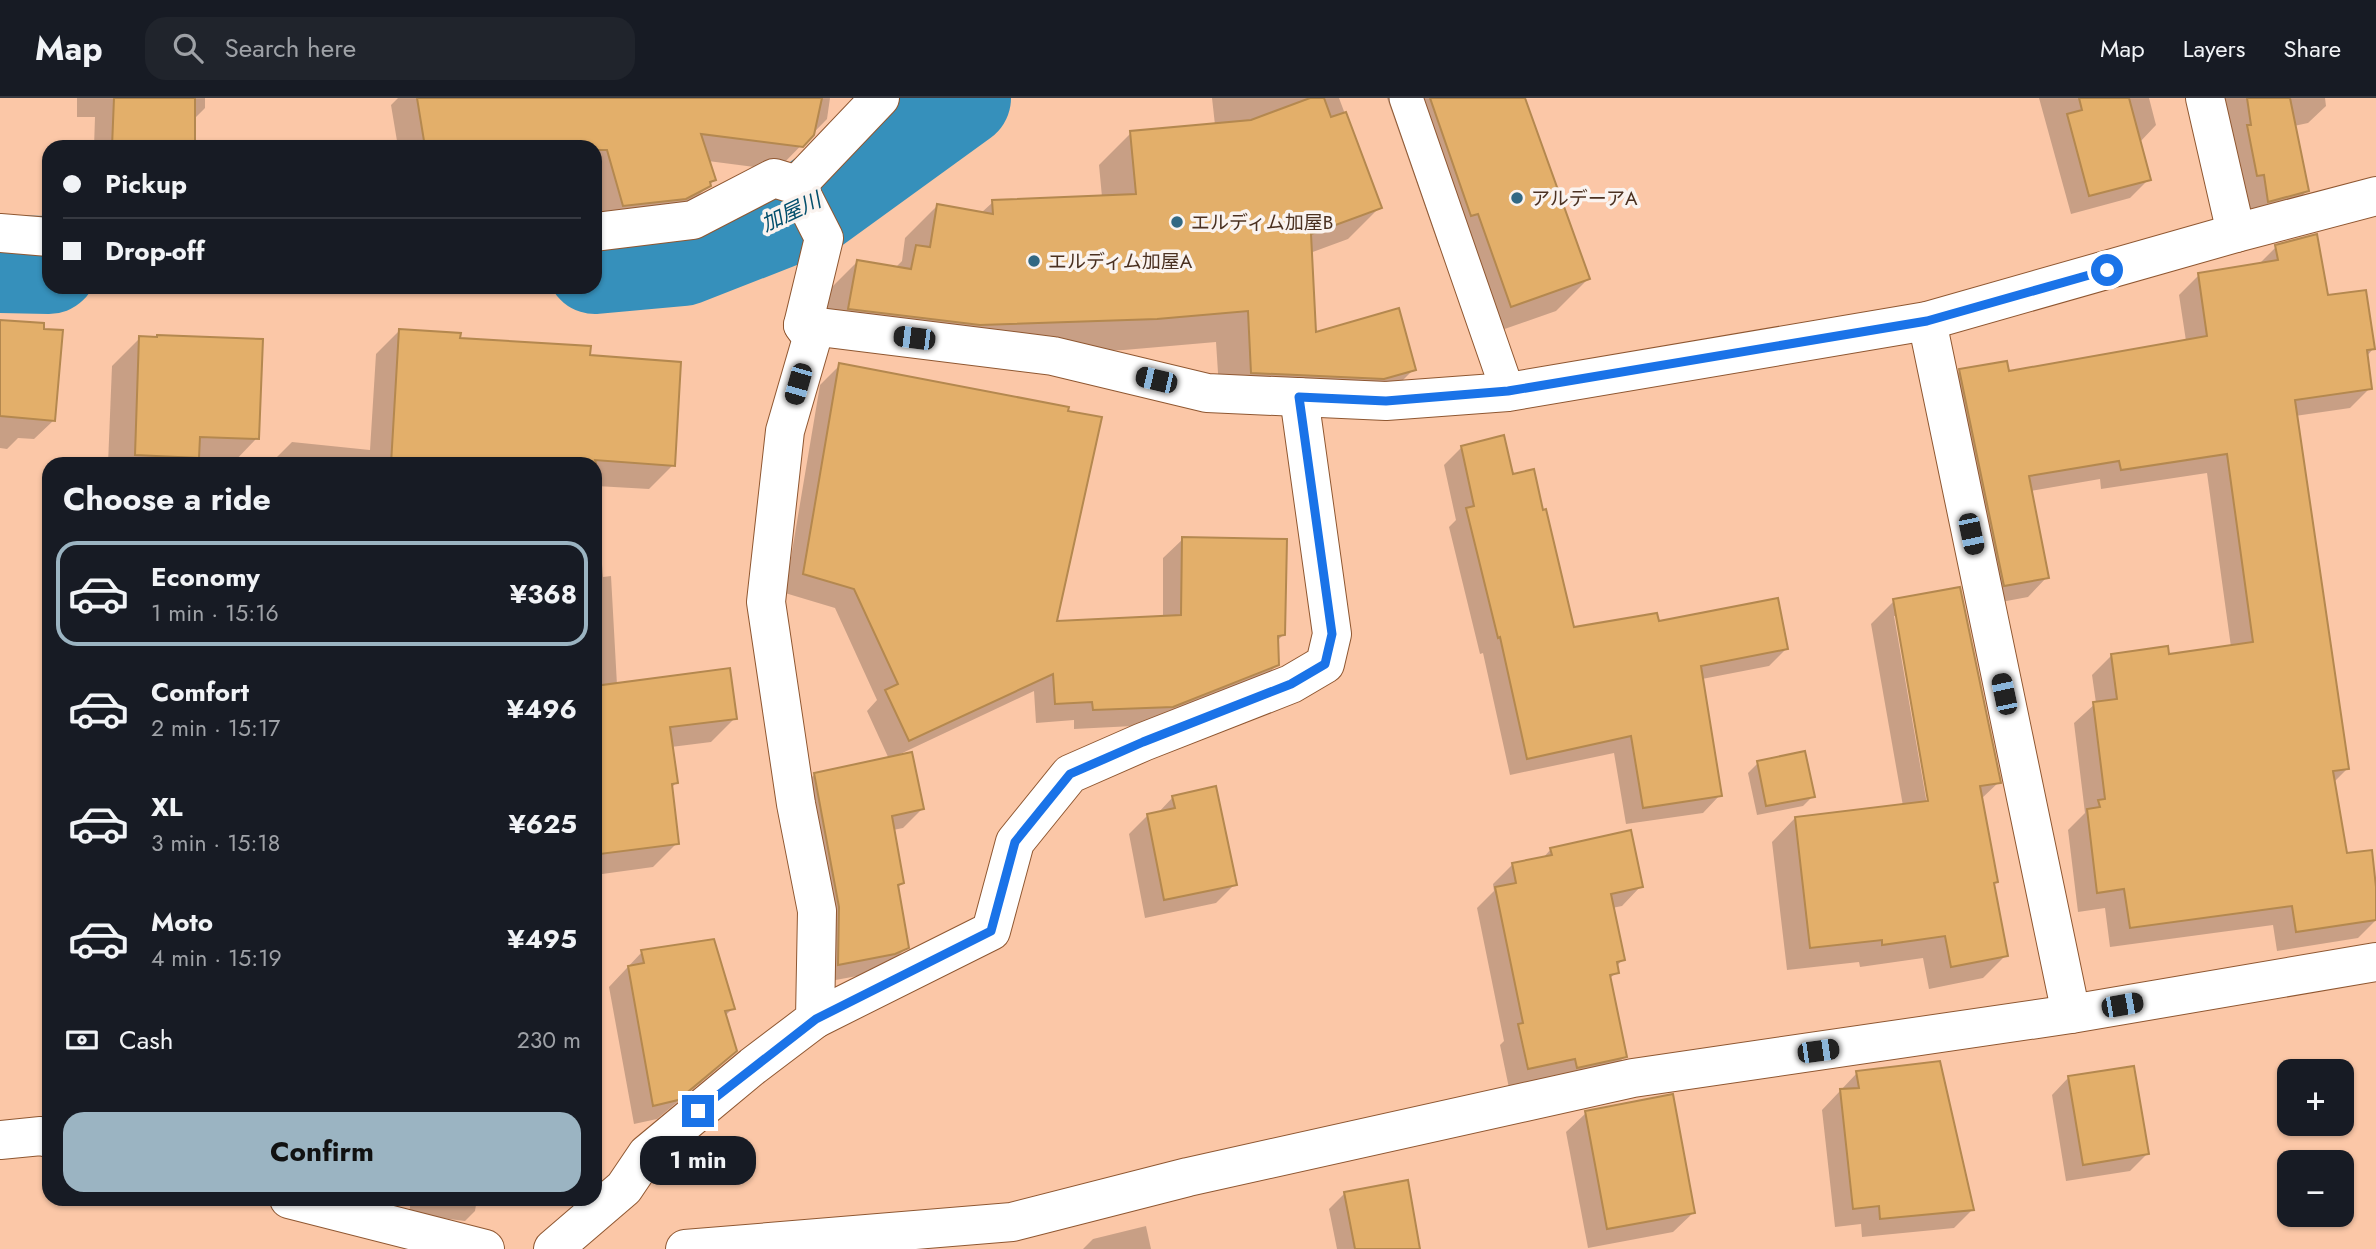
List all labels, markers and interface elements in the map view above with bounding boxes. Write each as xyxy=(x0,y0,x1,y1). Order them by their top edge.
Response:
search box xyxy=(145,17,635,80)
text: Map xyxy=(35,25,103,72)
icon: search xyxy=(169,29,207,67)
text: Search here xyxy=(225,29,356,67)
text: Map xyxy=(2100,31,2145,66)
text: Layers xyxy=(2183,31,2245,66)
text: Share xyxy=(2283,31,2341,66)
text: Pickup xyxy=(105,165,187,203)
water label: 加屋川 xyxy=(756,184,828,239)
place label: アルデーアA xyxy=(1531,185,1638,212)
marker: アルデーアA xyxy=(1509,190,1525,206)
place label: エルディム加屋B xyxy=(1191,209,1333,236)
marker: エルディム加屋B xyxy=(1169,214,1185,230)
text: Drop-off xyxy=(105,232,205,270)
place label: エルディム加屋A xyxy=(1048,248,1193,275)
marker: エルディム加屋A xyxy=(1026,253,1042,269)
route start xyxy=(2091,254,2123,286)
car xyxy=(892,325,937,351)
car xyxy=(783,361,814,407)
car xyxy=(1134,365,1179,395)
text: Choose a ride xyxy=(63,476,271,522)
car xyxy=(1957,511,1986,557)
text: Economy xyxy=(151,558,260,596)
icon: car xyxy=(67,562,130,625)
text: ¥368 xyxy=(510,575,577,613)
text: 1 min · 15:16 xyxy=(151,596,279,630)
car xyxy=(1990,671,2019,717)
text: Comfort xyxy=(151,673,249,711)
icon: car xyxy=(67,677,130,740)
text: ¥496 xyxy=(507,690,577,728)
text: 2 min · 15:17 xyxy=(151,711,280,745)
text: XL xyxy=(151,788,183,826)
icon: car xyxy=(67,792,130,855)
text: ¥625 xyxy=(508,805,577,843)
text: 3 min · 15:18 xyxy=(151,826,280,860)
text: Moto xyxy=(151,903,213,941)
icon: car xyxy=(67,907,130,970)
text: ¥495 xyxy=(507,920,577,958)
text: 4 min · 15:19 xyxy=(151,941,282,975)
car xyxy=(2100,991,2145,1019)
icon: cash xyxy=(63,1021,101,1059)
text: Cash xyxy=(119,1021,173,1059)
text: 230 m xyxy=(517,1023,581,1057)
car xyxy=(1796,1038,1841,1064)
map controls xyxy=(2277,1059,2354,1227)
button: + xyxy=(2277,1059,2354,1136)
route end xyxy=(682,1095,714,1127)
button: Confirm xyxy=(63,1112,581,1192)
callout: 1 min xyxy=(640,1136,756,1184)
text: 1 min xyxy=(669,1143,727,1177)
button: − xyxy=(2277,1150,2354,1227)

